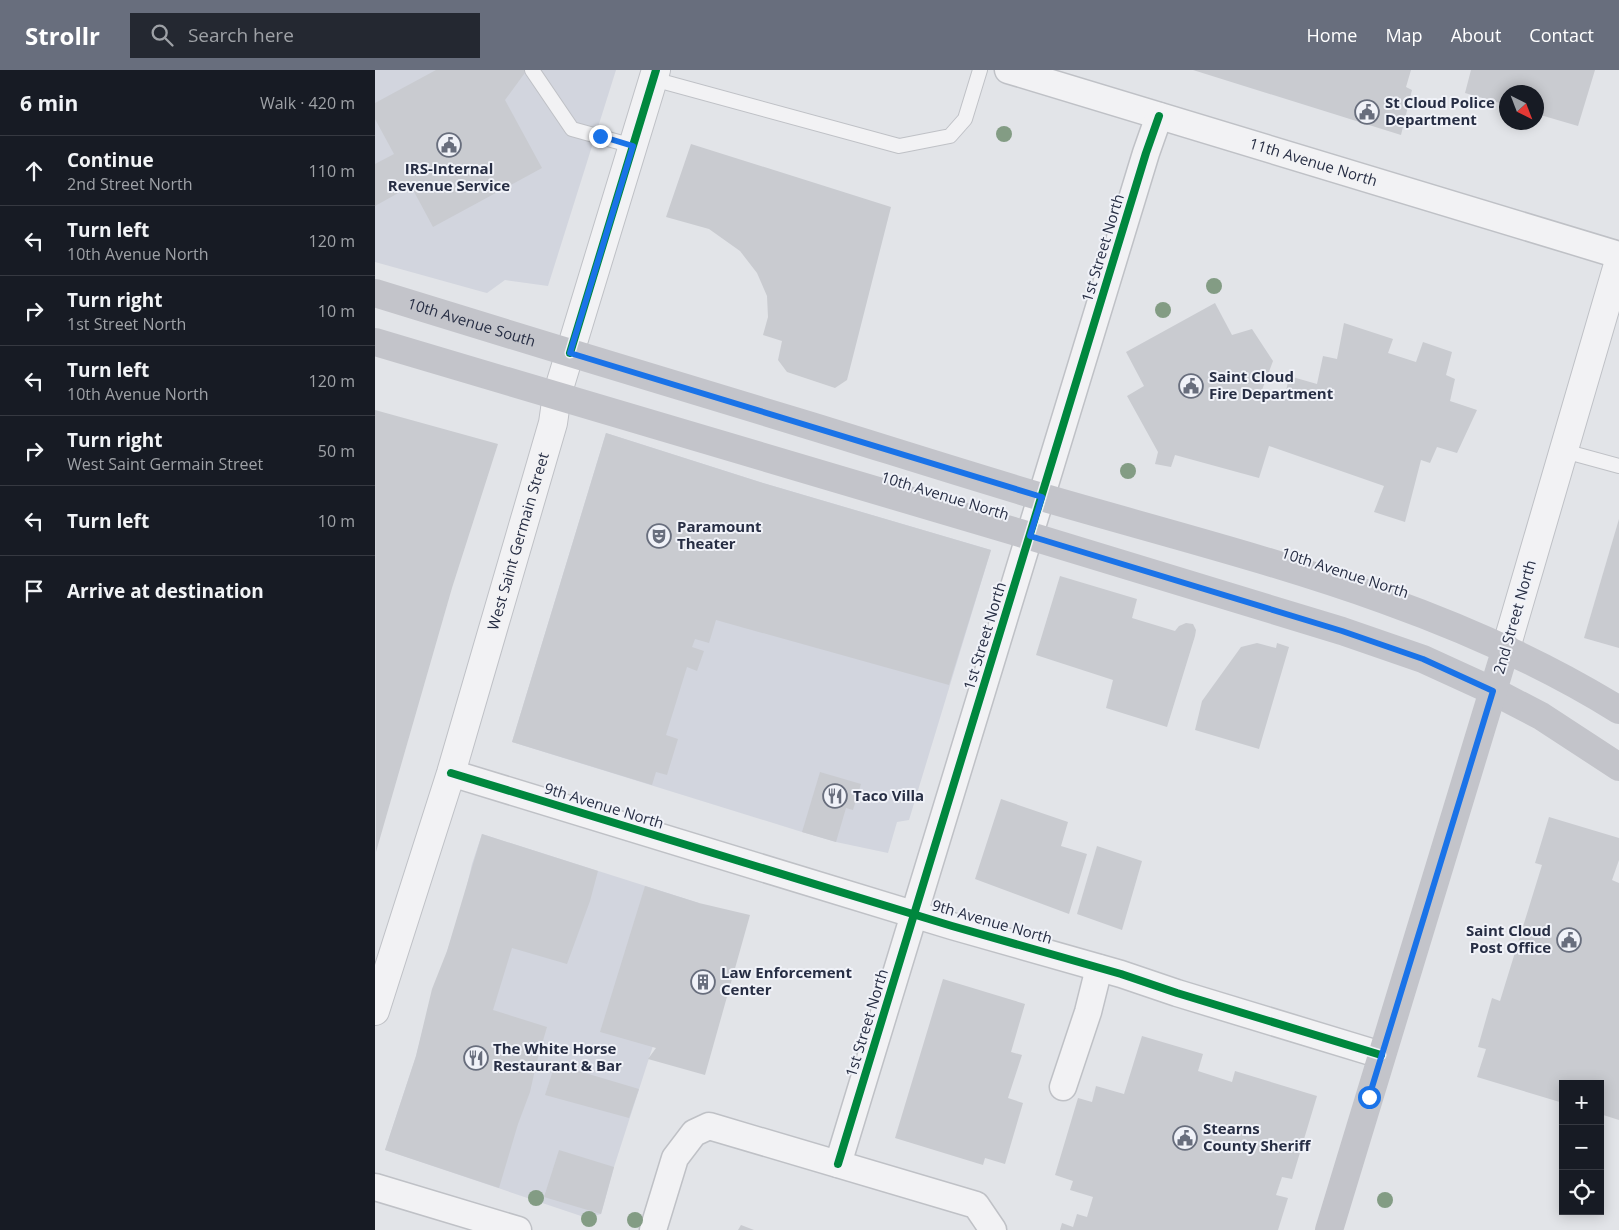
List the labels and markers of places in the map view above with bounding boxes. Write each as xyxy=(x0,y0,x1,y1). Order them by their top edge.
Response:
place label: St Cloud Police Department xyxy=(1385,92,1495,129)
public building icon: St Cloud Police Department xyxy=(1354,99,1380,125)
public building icon: IRS-Internal Revenue Service xyxy=(436,132,462,158)
place label: IRS-Internal Revenue Service xyxy=(388,158,510,195)
place label: Saint Cloud Fire Department xyxy=(1209,366,1334,403)
public building icon: Saint Cloud Fire Department xyxy=(1178,373,1204,399)
place label: Paramount Theater xyxy=(677,516,762,553)
theatre icon: Paramount Theater xyxy=(646,523,672,549)
restaurant icon: Taco Villa xyxy=(822,783,848,809)
place label: Taco Villa xyxy=(853,785,924,805)
place label: Saint Cloud Post Office xyxy=(1466,920,1551,957)
public building icon: Saint Cloud Post Office xyxy=(1556,927,1582,953)
place label: Law Enforcement Center xyxy=(721,962,852,999)
building icon: Law Enforcement Center xyxy=(690,969,716,995)
place label: The White Horse Restaurant & Bar xyxy=(493,1038,622,1075)
restaurant icon: The White Horse Restaurant & Bar xyxy=(463,1045,489,1071)
place label: Stearns County Sheriff xyxy=(1203,1118,1312,1155)
public building icon: Stearns County Sheriff xyxy=(1172,1125,1198,1151)

